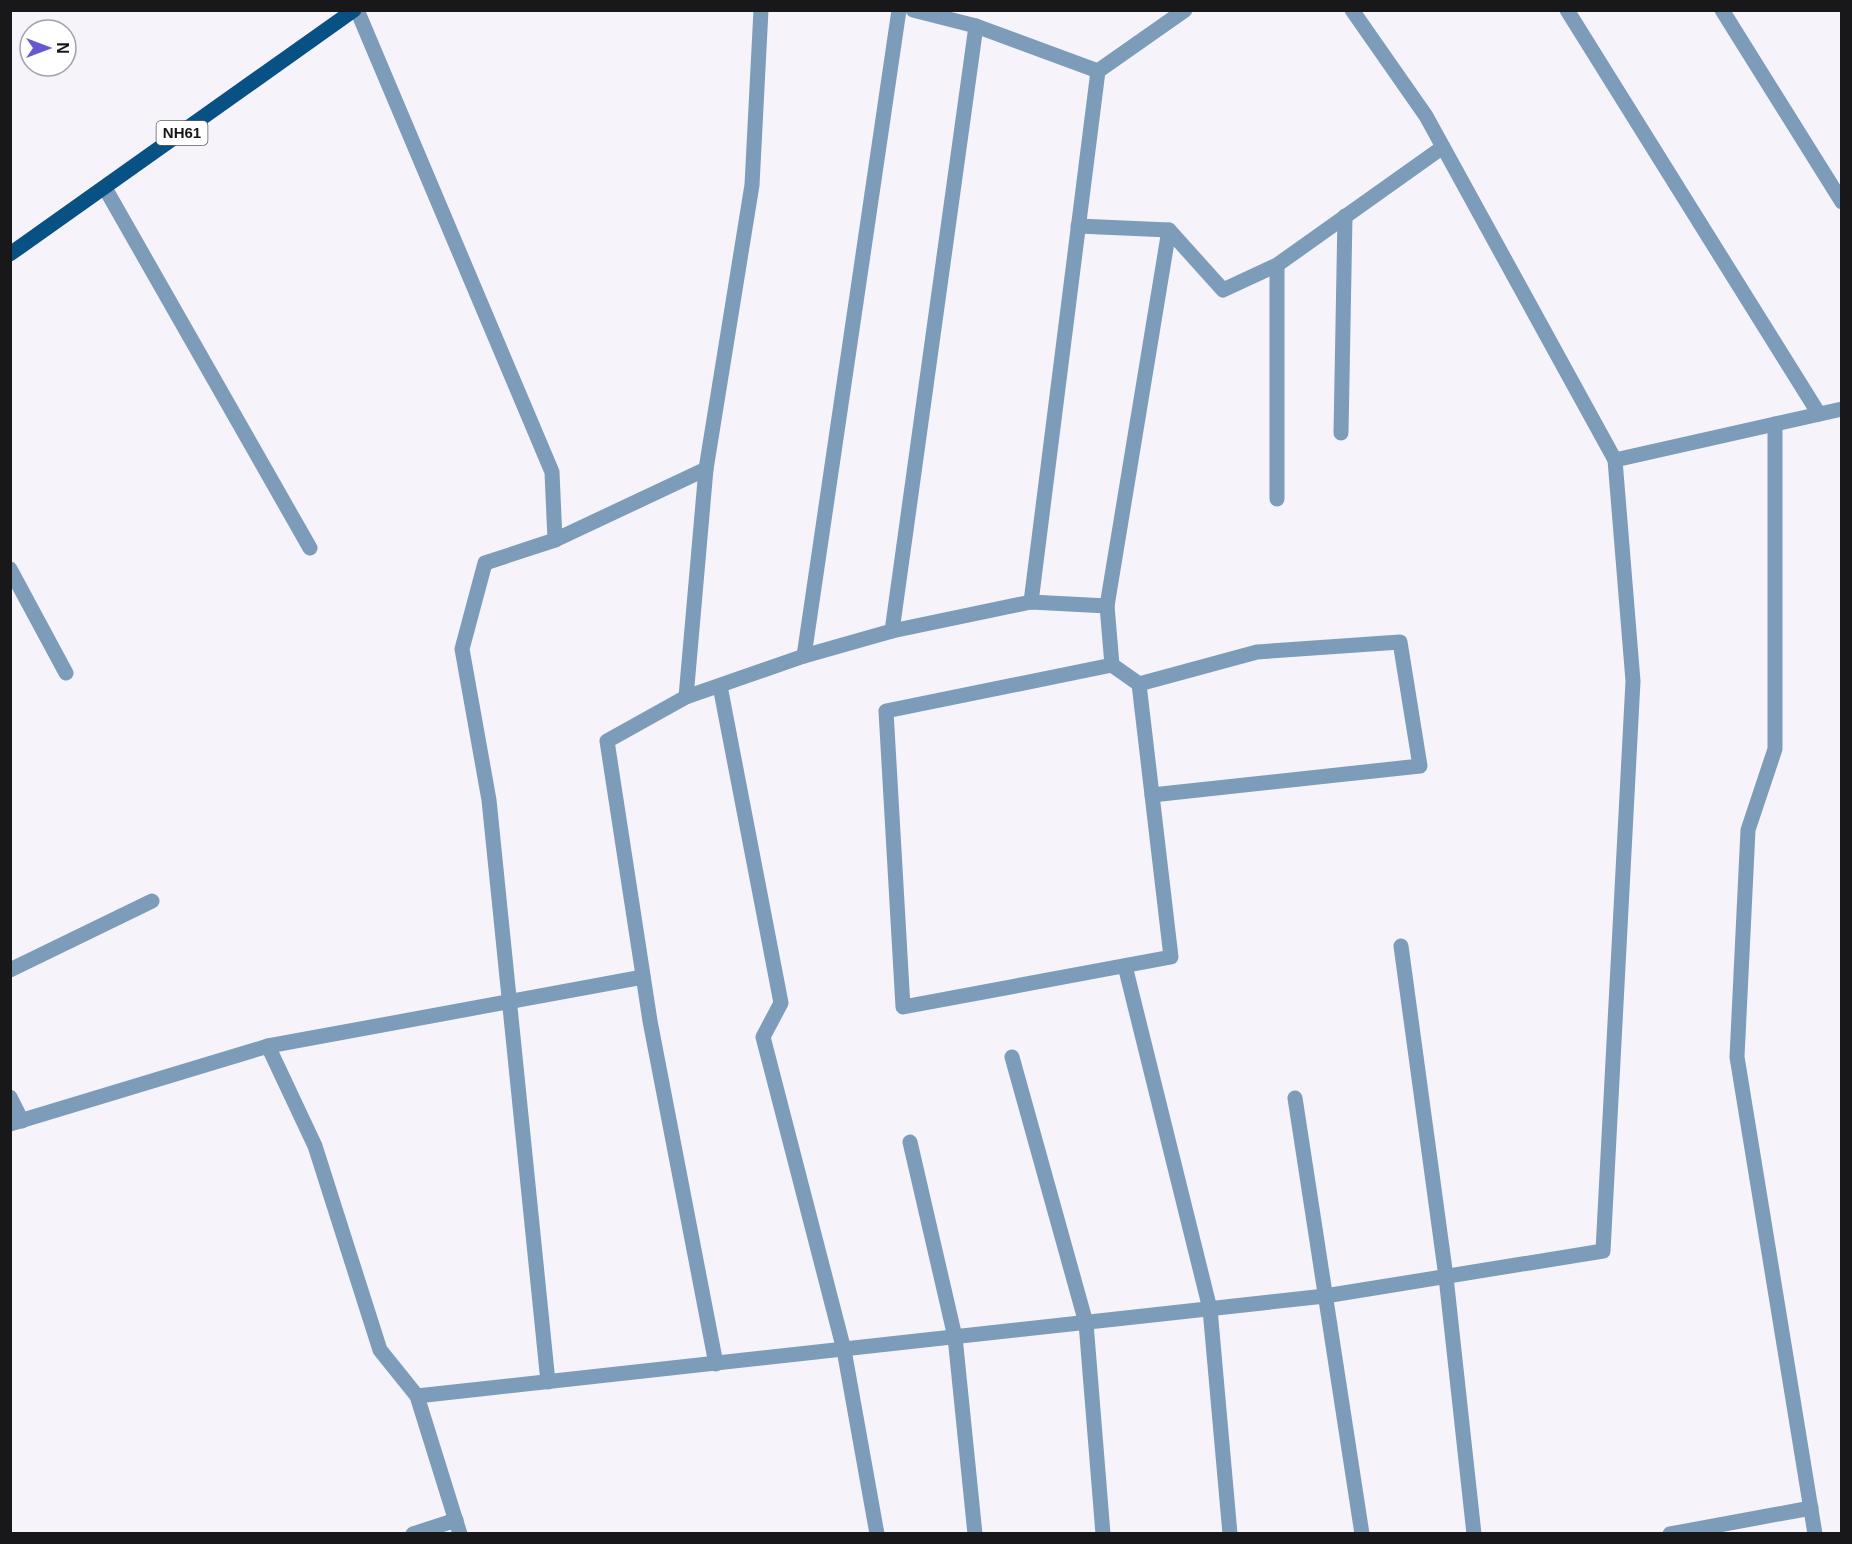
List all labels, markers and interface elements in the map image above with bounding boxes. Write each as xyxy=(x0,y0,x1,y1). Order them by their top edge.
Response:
north arrow xyxy=(18,18,78,78)
text: N xyxy=(54,42,71,54)
road number: NH61 xyxy=(156,121,207,145)

